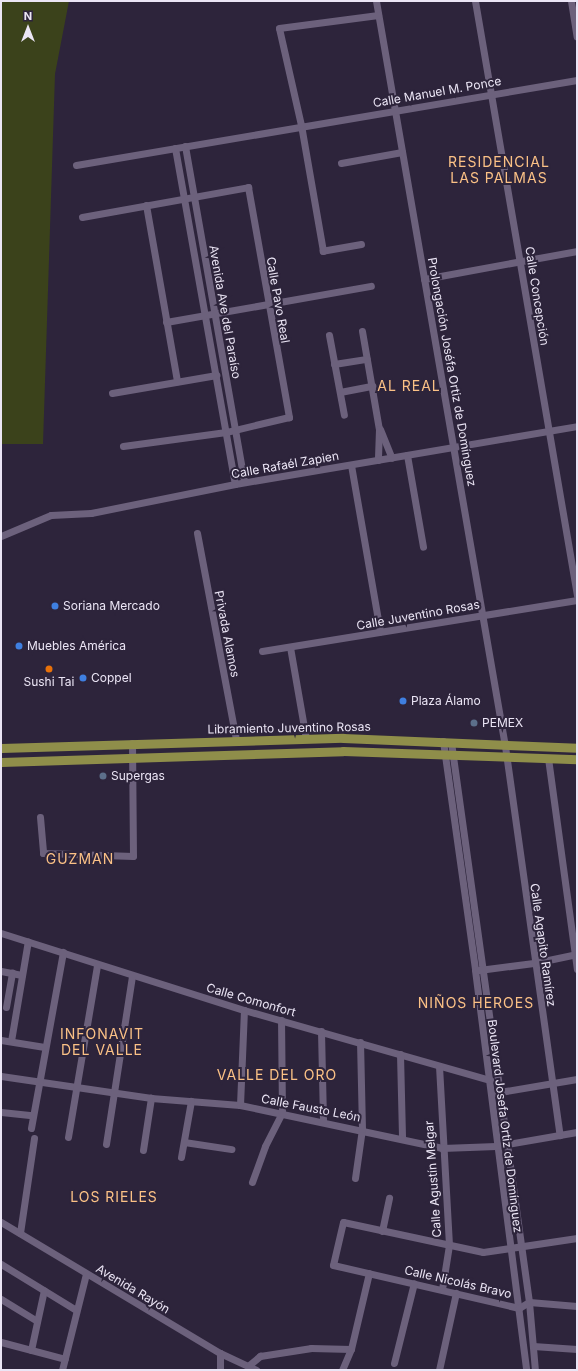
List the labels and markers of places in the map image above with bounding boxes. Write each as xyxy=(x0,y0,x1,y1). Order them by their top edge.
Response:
place label: Soriana Mercado xyxy=(63,599,160,613)
marker: Soriana Mercado xyxy=(50,601,60,611)
place label: Muebles América xyxy=(27,639,126,653)
marker: Muebles América xyxy=(14,641,24,651)
marker: Sushi Tai xyxy=(44,664,54,674)
place label: Coppel xyxy=(91,671,132,685)
marker: Coppel xyxy=(78,673,88,683)
place label: Sushi Tai xyxy=(23,675,75,689)
place label: Plaza Álamo xyxy=(411,694,481,708)
marker: Plaza Álamo xyxy=(398,696,408,706)
place label: PEMEX xyxy=(482,716,523,730)
marker: PEMEX xyxy=(469,718,479,728)
place label: Supergas xyxy=(111,769,165,783)
marker: Supergas xyxy=(98,771,108,781)

